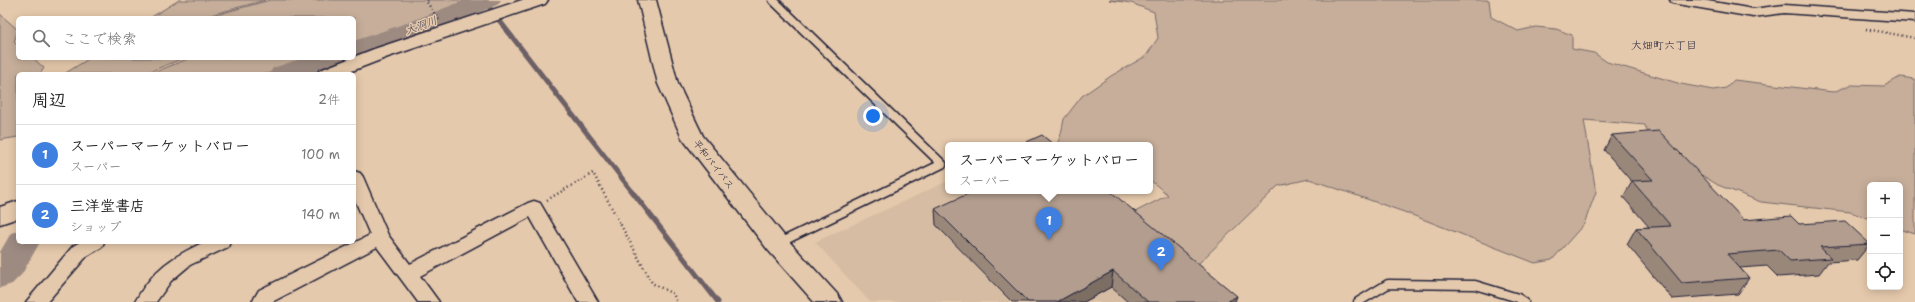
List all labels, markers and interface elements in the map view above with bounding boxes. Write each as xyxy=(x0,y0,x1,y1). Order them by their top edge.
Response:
water label: 大洞川 xyxy=(403,13,439,38)
search box xyxy=(16,16,356,60)
icon: search xyxy=(30,27,52,49)
text: ここで検索 xyxy=(62,29,137,49)
district label: 大畑町六丁目 xyxy=(1631,38,1697,53)
text: 周辺 xyxy=(32,89,66,111)
text: 2件 xyxy=(318,91,340,108)
your location xyxy=(863,106,883,126)
text: スーパーマーケットバロー xyxy=(70,136,250,156)
street label: 平和バイパス xyxy=(690,137,737,192)
popup xyxy=(945,142,1153,194)
text: 1 xyxy=(42,146,48,163)
text: 100 m xyxy=(301,146,340,163)
text: スーパーマーケットバロー xyxy=(959,150,1139,170)
text: スーパー xyxy=(70,158,121,175)
text: スーパー xyxy=(959,172,1010,189)
map controls xyxy=(1867,182,1903,290)
button: + xyxy=(1867,182,1903,218)
text: 三洋堂書店 xyxy=(70,196,145,216)
text: 2 xyxy=(40,206,50,223)
text: 140 m xyxy=(301,206,340,223)
pin: 1 xyxy=(1036,207,1062,240)
text: ショップ xyxy=(70,218,121,235)
button: − xyxy=(1867,218,1903,254)
pin: 2 xyxy=(1148,238,1174,271)
button: locate xyxy=(1867,254,1903,290)

